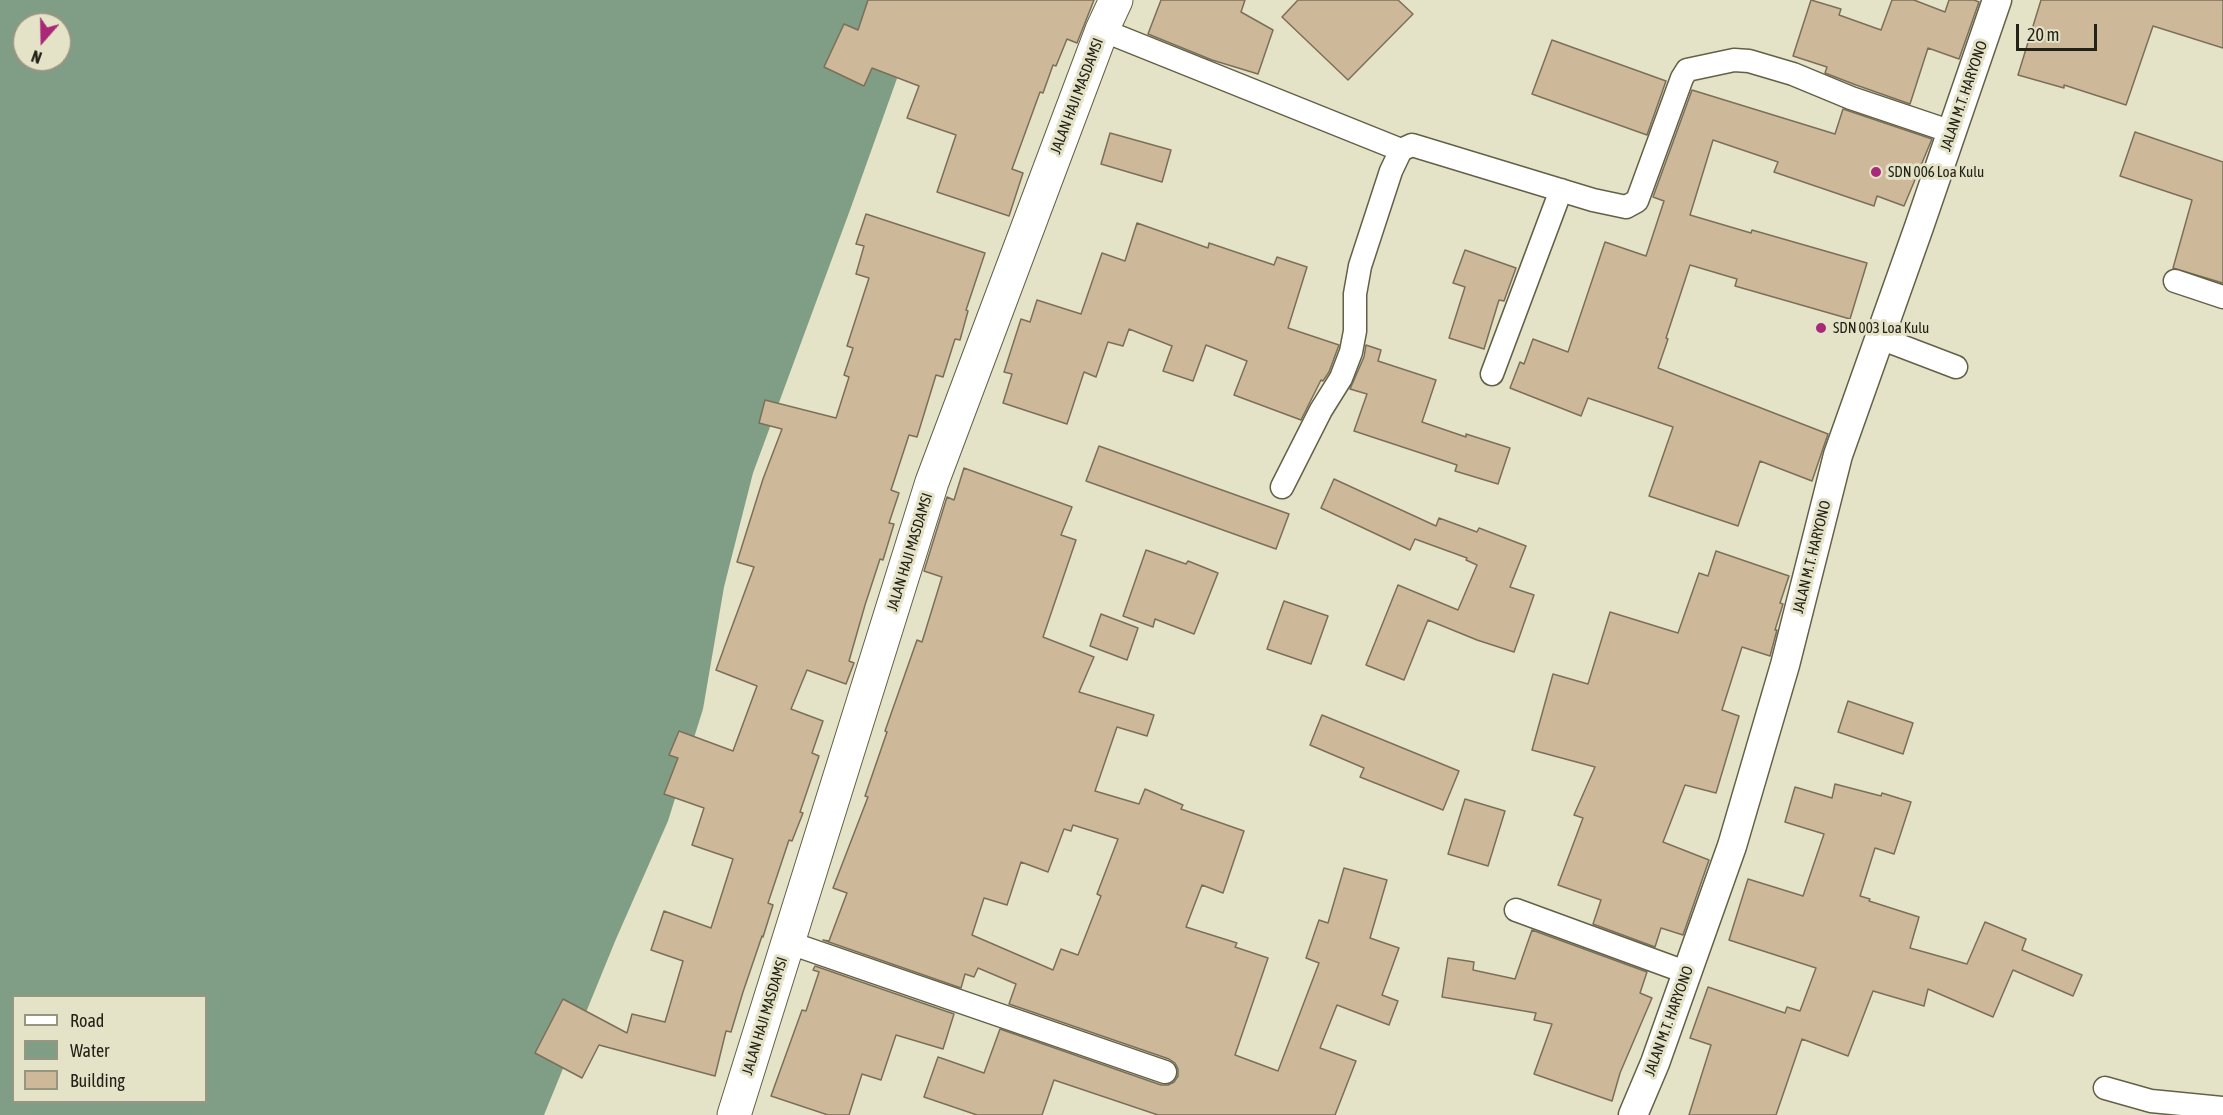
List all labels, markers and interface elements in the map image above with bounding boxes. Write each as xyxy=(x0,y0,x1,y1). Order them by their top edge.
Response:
north arrow xyxy=(12,12,72,72)
scale bar xyxy=(2019,12,2100,50)
text: 20 m xyxy=(2027,24,2059,45)
street label: JALAN HAJI MASDAMSI xyxy=(1047,36,1107,156)
street label: JALAN M.T. HARYONO xyxy=(1937,38,1991,154)
text: N xyxy=(29,47,44,67)
place label: SDN 006 Loa Kulu xyxy=(1888,163,1984,181)
marker: SDN 006 Loa Kulu xyxy=(1869,165,1883,179)
place label: SDN 003 Loa Kulu xyxy=(1833,319,1929,337)
marker: SDN 003 Loa Kulu xyxy=(1814,321,1828,335)
street label: JALAN HAJI MASDAMSI xyxy=(883,491,937,613)
street label: JALAN M.T. HARYONO xyxy=(1789,499,1835,615)
street label: JALAN HAJI MASDAMSI xyxy=(738,955,792,1077)
street label: JALAN M.T. HARYONO xyxy=(1641,964,1697,1078)
legend xyxy=(12,995,207,1103)
text: Road xyxy=(70,1010,104,1031)
text: Water xyxy=(70,1040,109,1061)
text: Building xyxy=(70,1070,125,1091)

